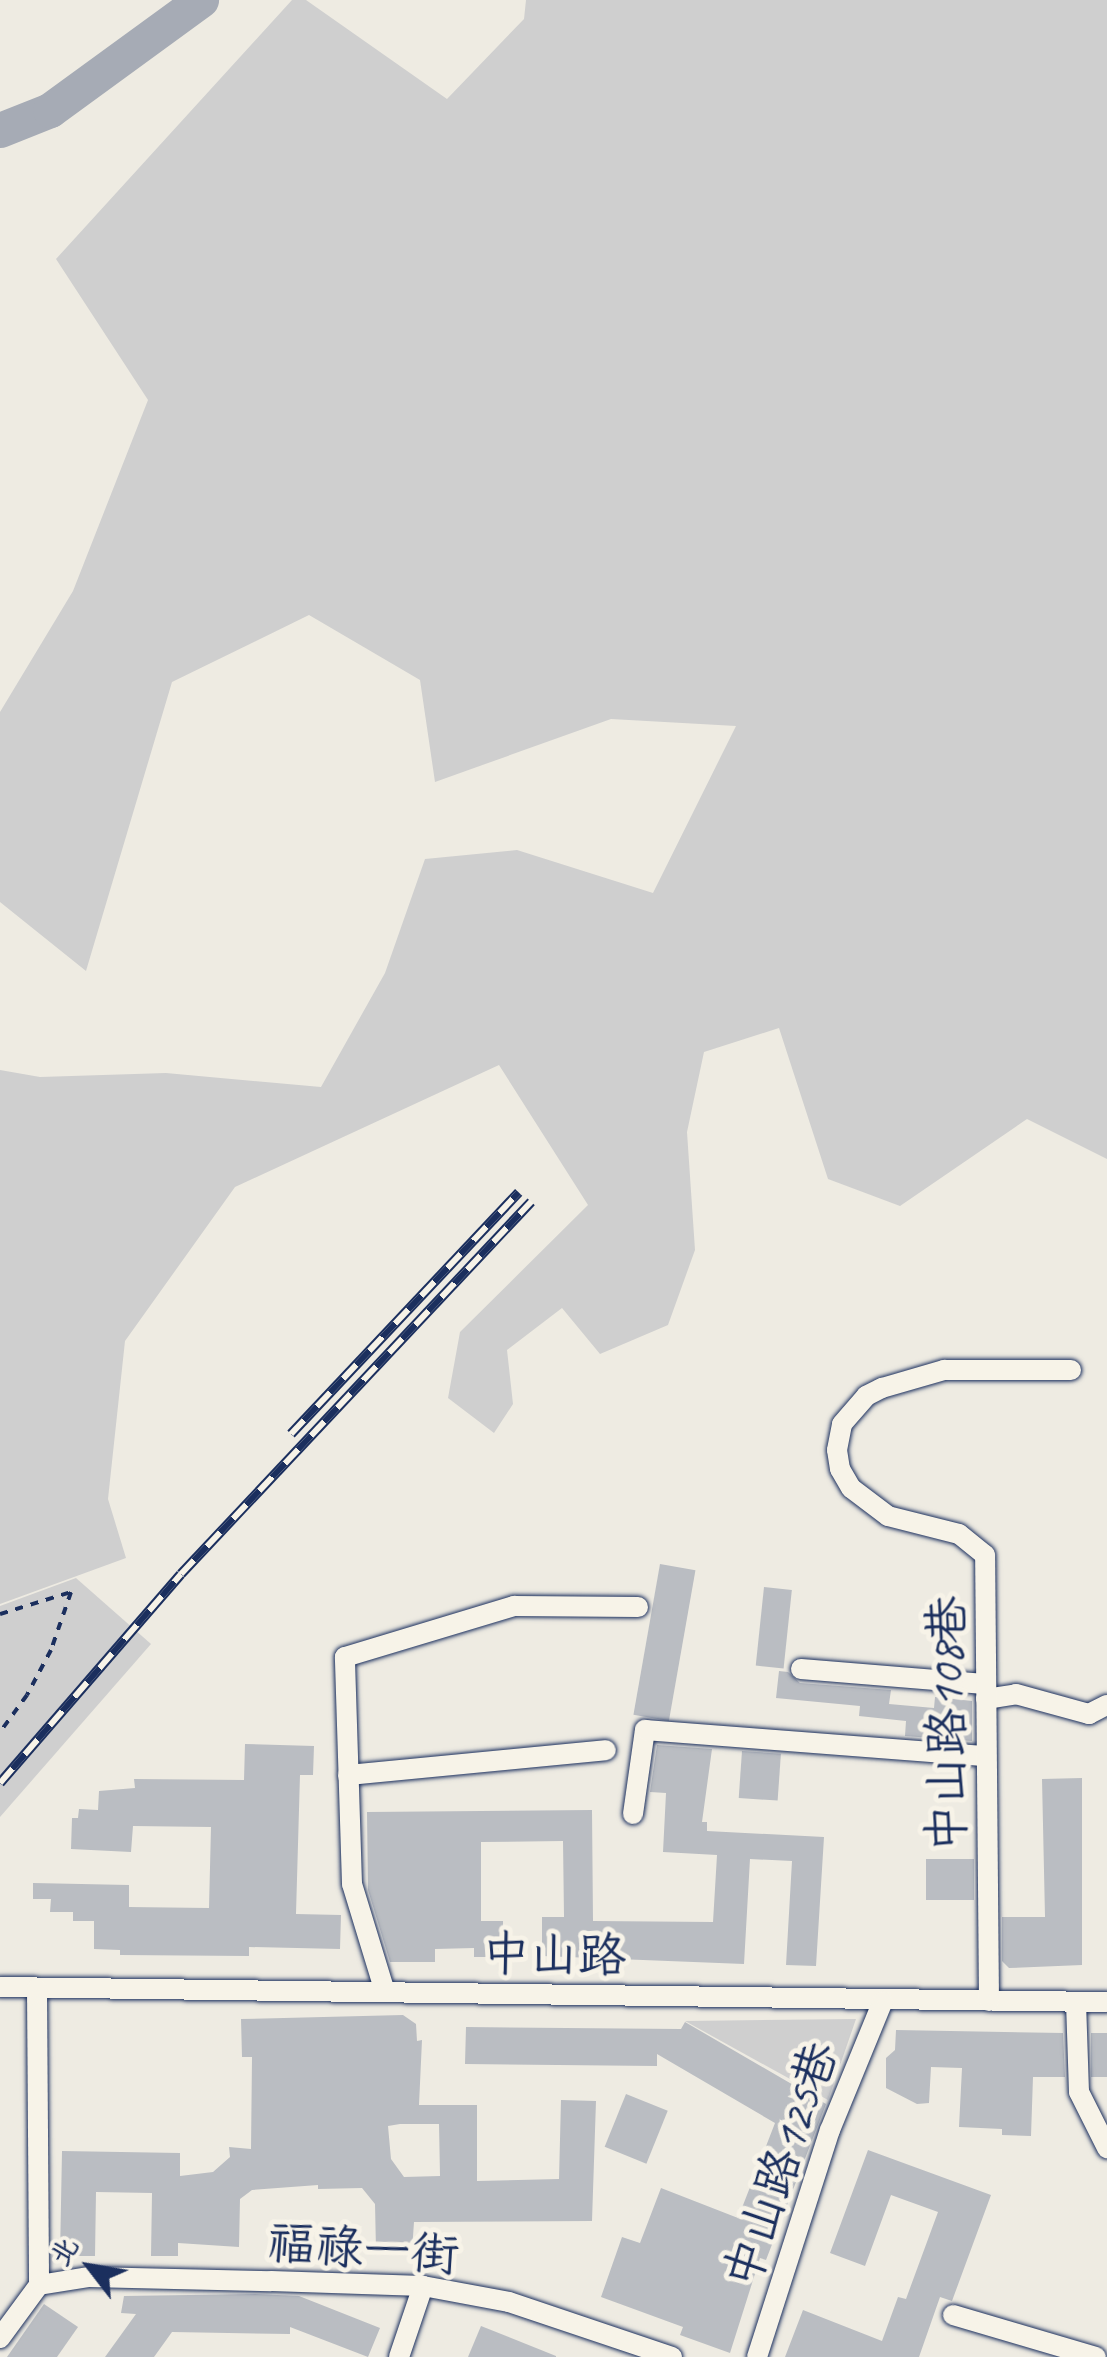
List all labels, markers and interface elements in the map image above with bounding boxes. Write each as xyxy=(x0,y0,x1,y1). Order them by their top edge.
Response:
street label: 中山路108巷 xyxy=(918,1596,976,1852)
street label: 中山路 xyxy=(482,1925,626,1985)
street label: 中山路125巷 xyxy=(712,2034,850,2296)
street label: 福祿一街 xyxy=(265,2214,461,2284)
north arrow xyxy=(40,2217,140,2317)
text: 北 xyxy=(42,2230,86,2272)

